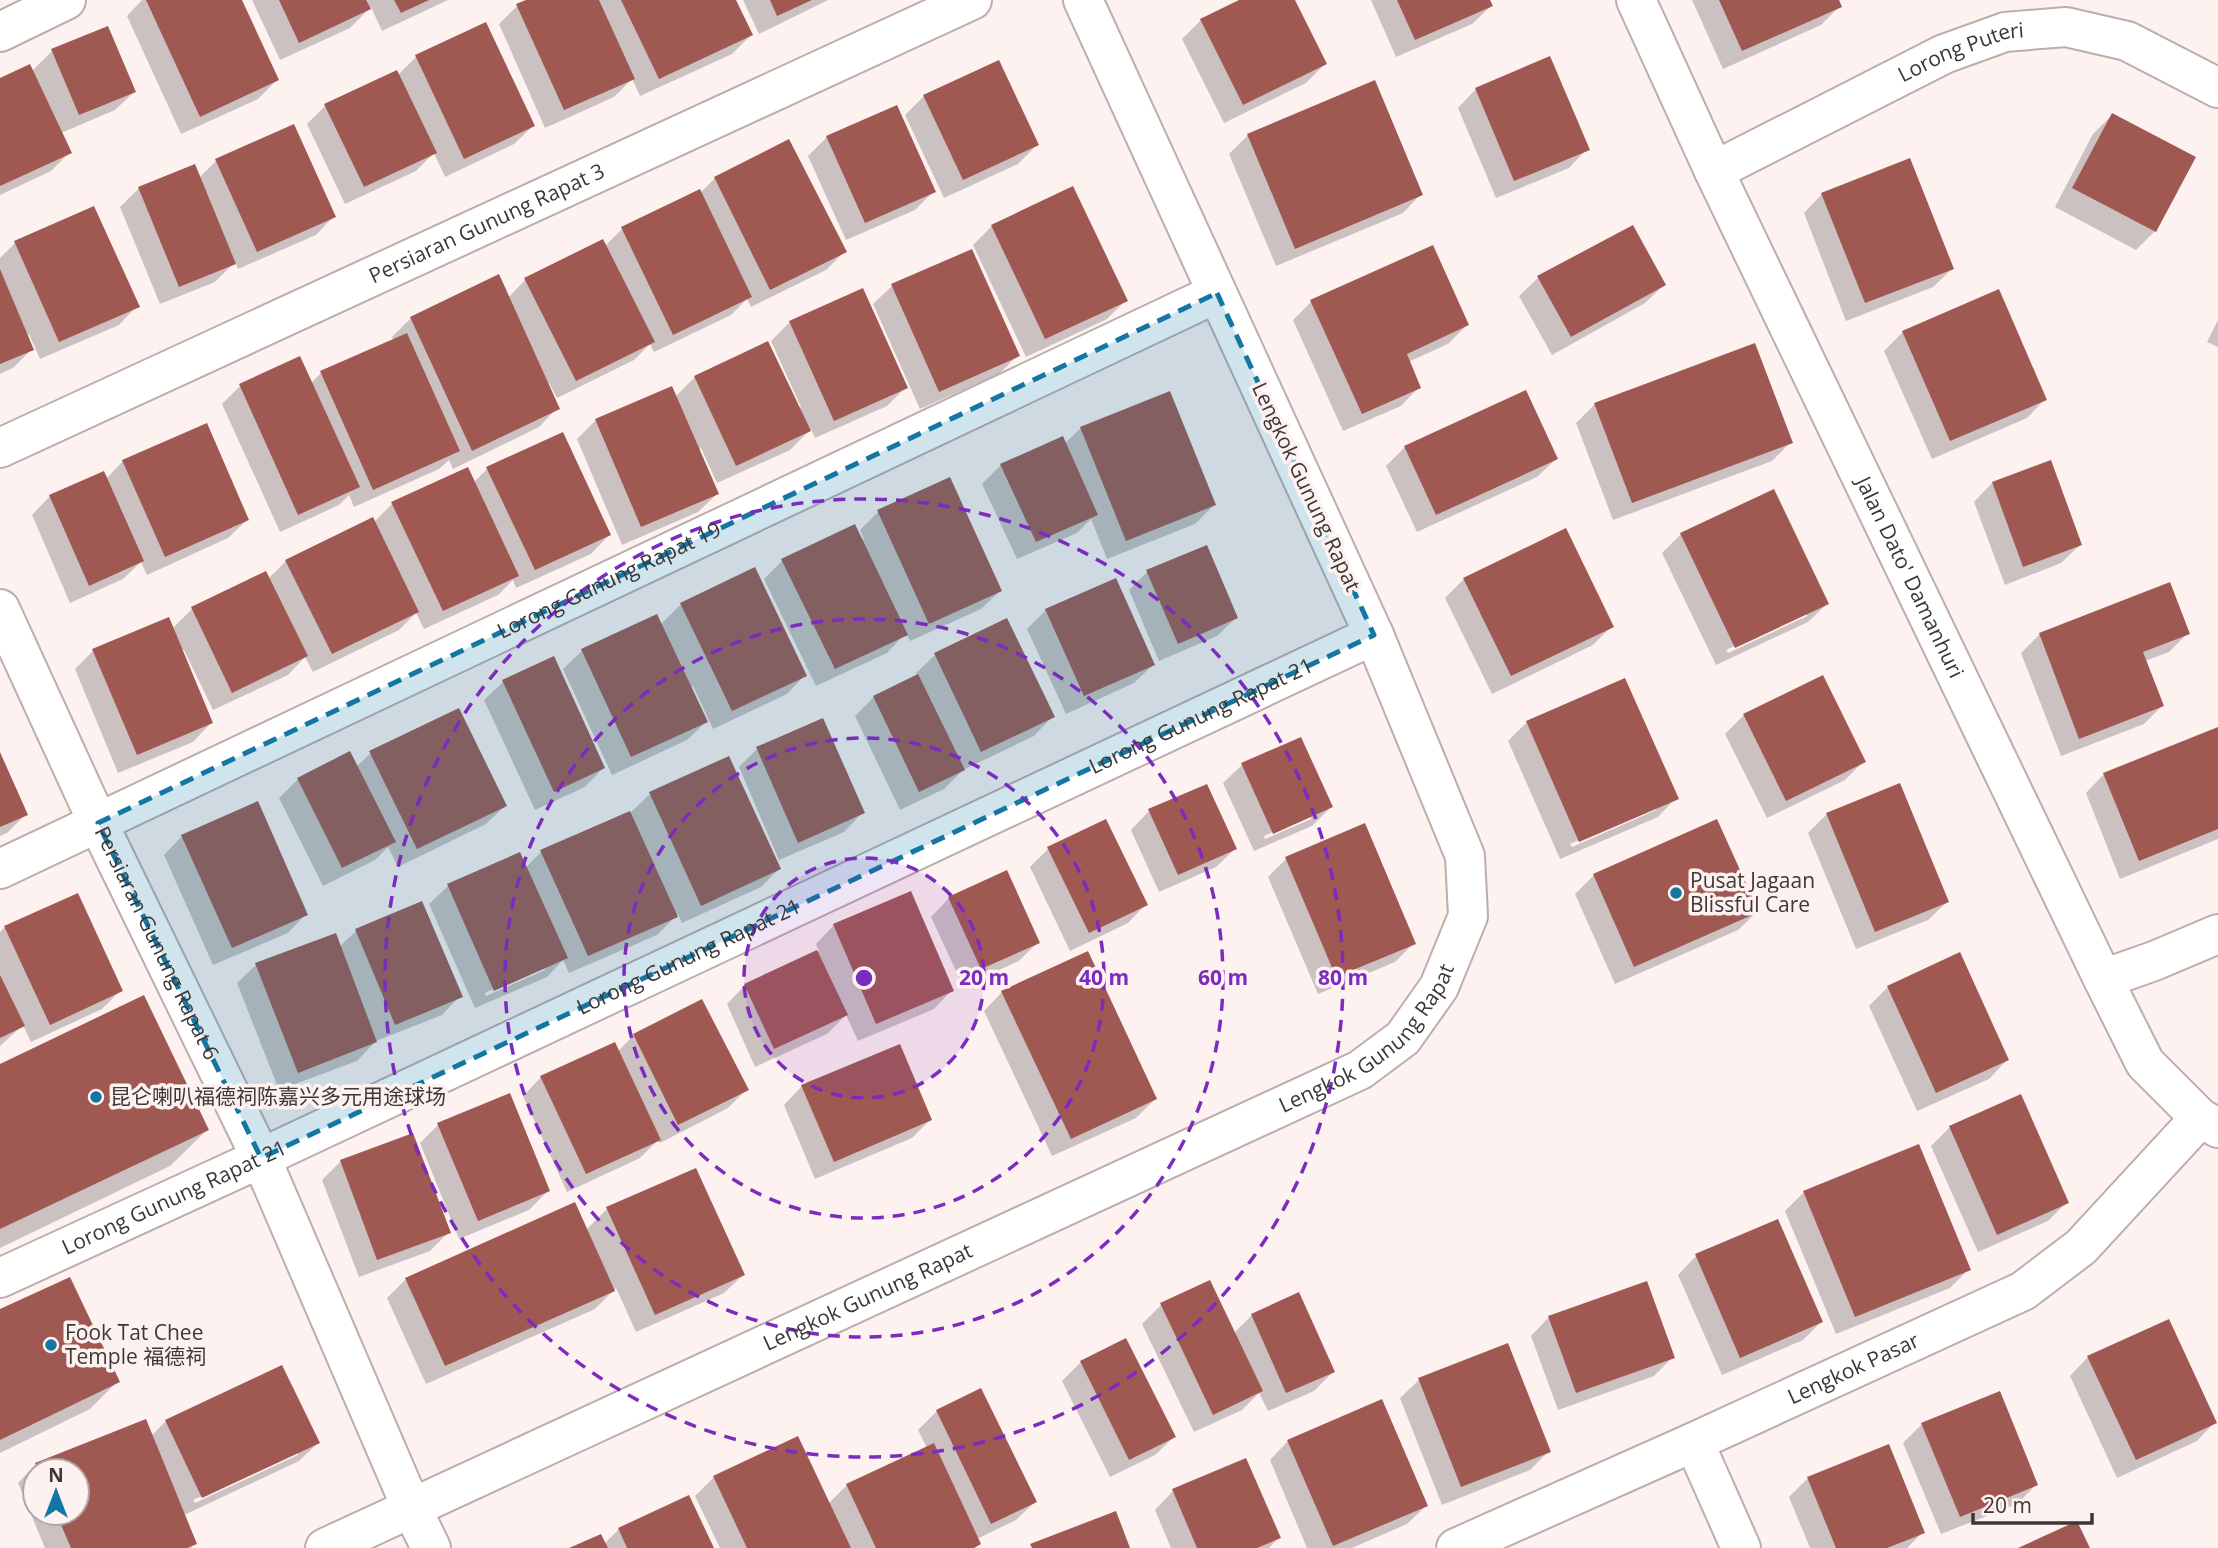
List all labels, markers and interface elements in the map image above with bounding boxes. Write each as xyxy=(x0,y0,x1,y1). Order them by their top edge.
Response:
street label: Lorong Puteri xyxy=(1893,16,2025,88)
street label: Persiaran Gunung Rapat 3 xyxy=(364,156,609,289)
street label: Lengkok Gunung Rapat xyxy=(1246,378,1368,596)
street label: Jalan Dato' Damanhuri xyxy=(1849,470,1971,682)
street label: Lorong Gunung Rapat 19 xyxy=(492,515,725,645)
street label: Lorong Gunung Rapat 21 xyxy=(1084,651,1317,780)
street label: Persiaran Gunung Rapat 6 xyxy=(89,821,226,1064)
place label: Pusat Jagaan Blissful Care xyxy=(1690,866,1815,918)
marker: Pusat Jagaan Blissful Care xyxy=(1668,885,1684,901)
street label: Lorong Gunung Rapat 21 xyxy=(572,891,805,1021)
street label: Lengkok Gunung Rapat xyxy=(1274,959,1460,1119)
text: 20 m xyxy=(959,963,1009,991)
text: 40 m xyxy=(1079,963,1129,991)
text: 60 m xyxy=(1198,963,1248,991)
text: 80 m xyxy=(1318,963,1368,991)
centre of rings xyxy=(852,966,876,990)
place label: 昆仑喇叭福德祠陈嘉兴多元用途球场 xyxy=(110,1082,446,1110)
marker: 昆仑喇叭福德祠陈嘉兴多元用途球场 xyxy=(88,1089,104,1105)
street label: Lorong Gunung Rapat 21 xyxy=(57,1133,291,1261)
street label: Lengkok Gunung Rapat xyxy=(758,1236,977,1357)
place label: Fook Tat Chee Temple 福德祠 xyxy=(65,1318,206,1370)
street label: Lengkok Pasar xyxy=(1783,1325,1924,1410)
marker: Fook Tat Chee Temple 福德祠 xyxy=(43,1337,59,1353)
north arrow xyxy=(21,1457,91,1527)
text: N xyxy=(48,1462,64,1488)
scale bar xyxy=(1973,1482,2092,1526)
text: 20 m xyxy=(1983,1491,2032,1519)

